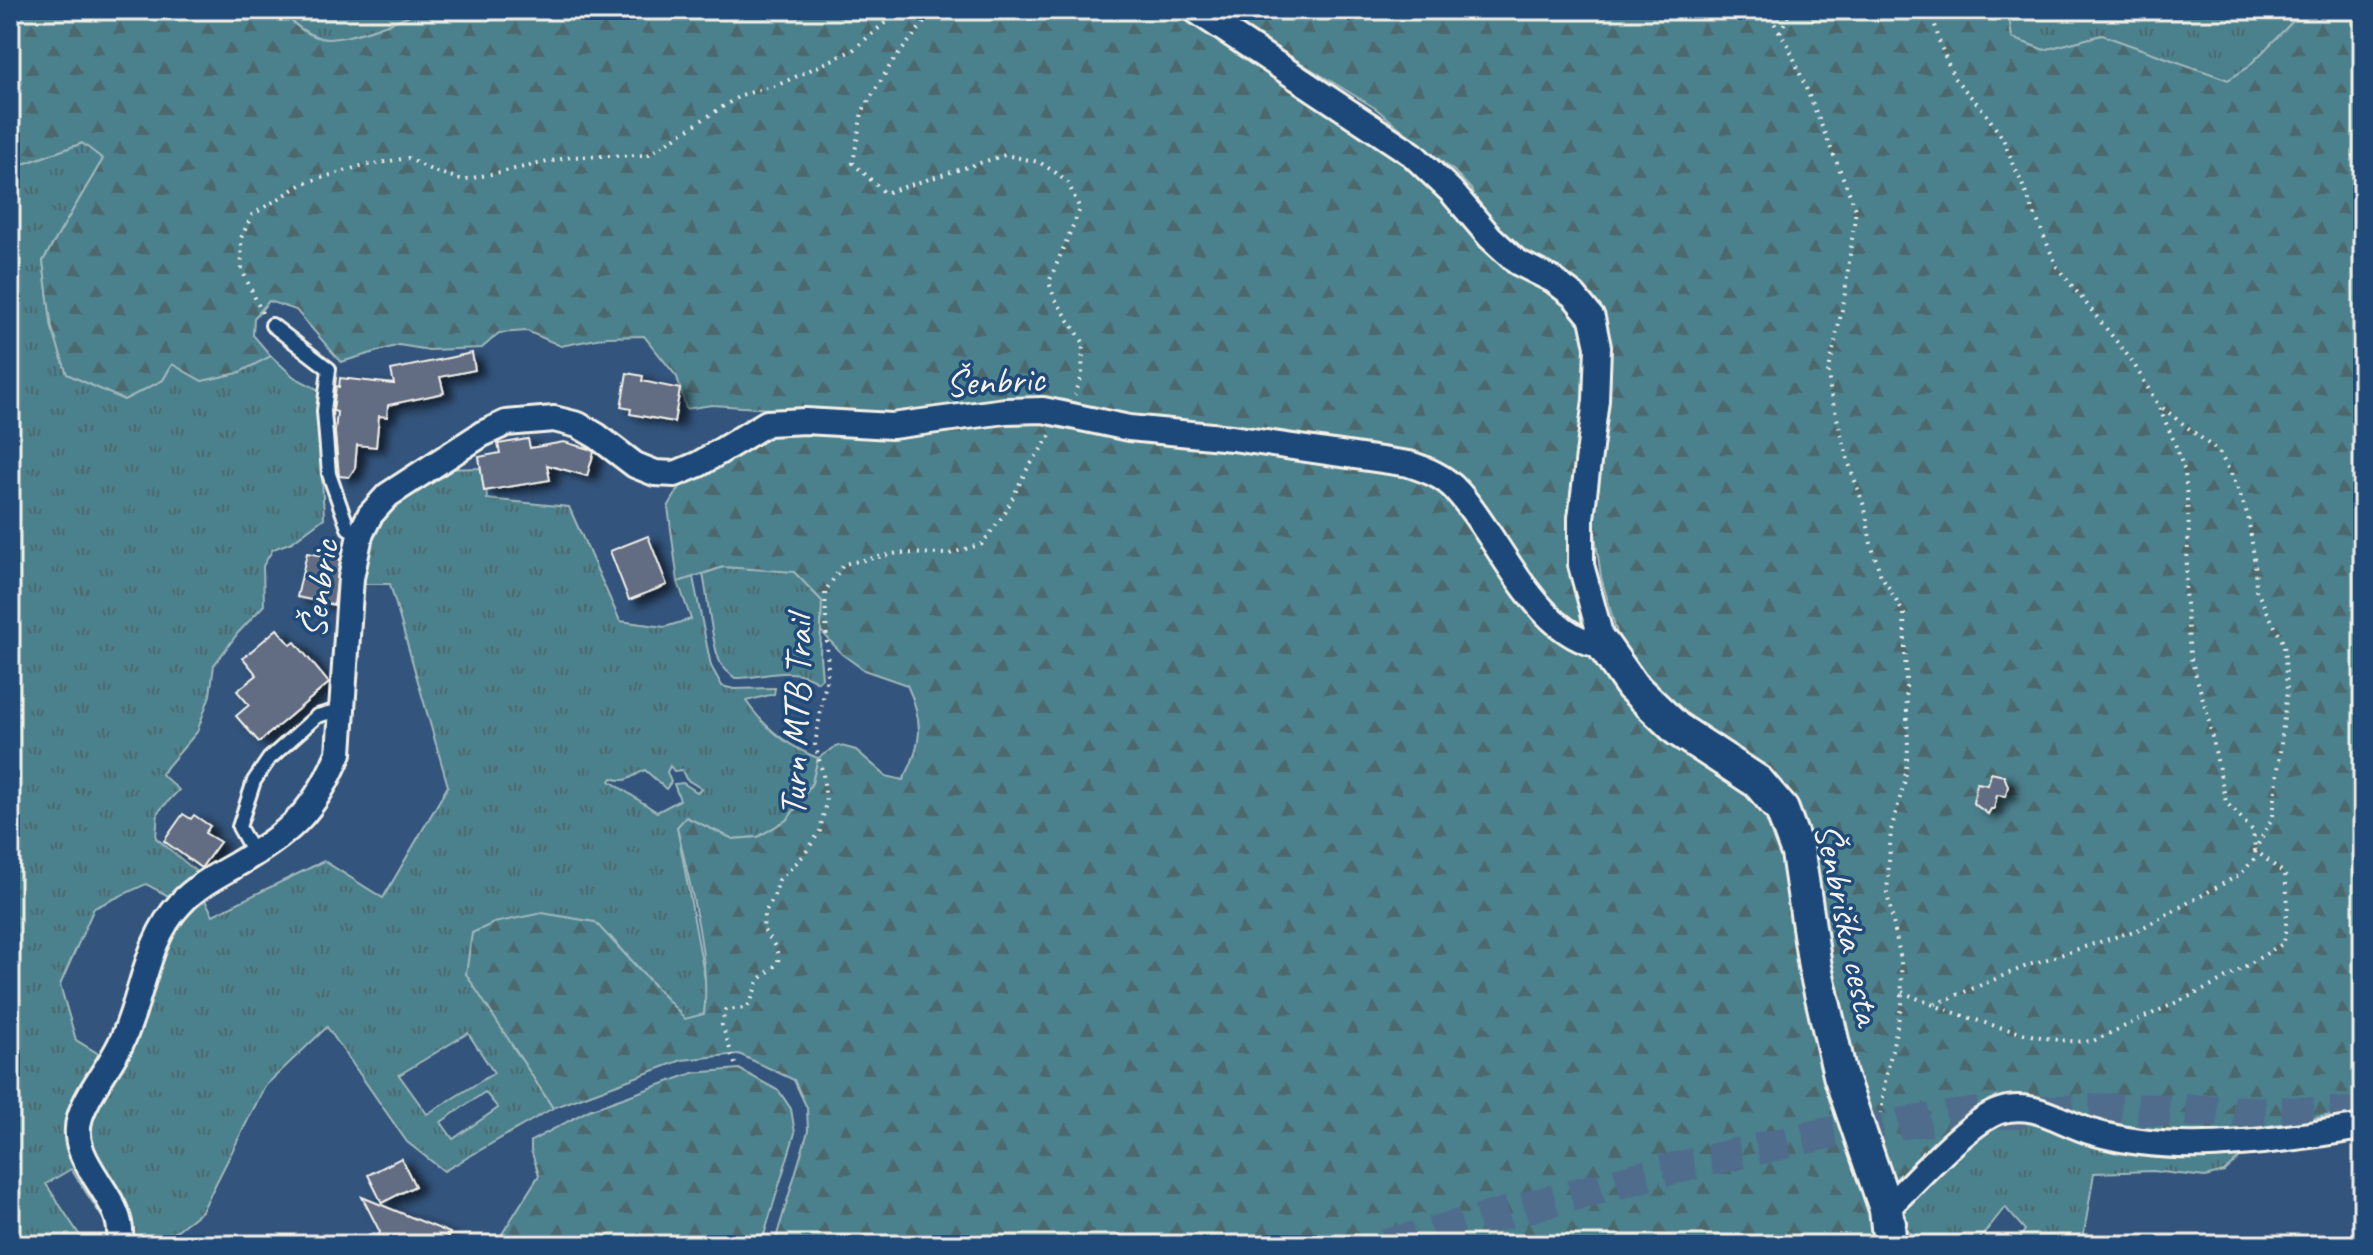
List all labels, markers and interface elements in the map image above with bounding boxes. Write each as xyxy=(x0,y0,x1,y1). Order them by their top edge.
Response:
street label: Šenbric xyxy=(944,355,1048,407)
street label: Šenbric xyxy=(289,534,349,641)
street label: Turn MTB Trail xyxy=(769,608,823,817)
street label: Šenbriška cesta xyxy=(1804,819,1893,1032)

